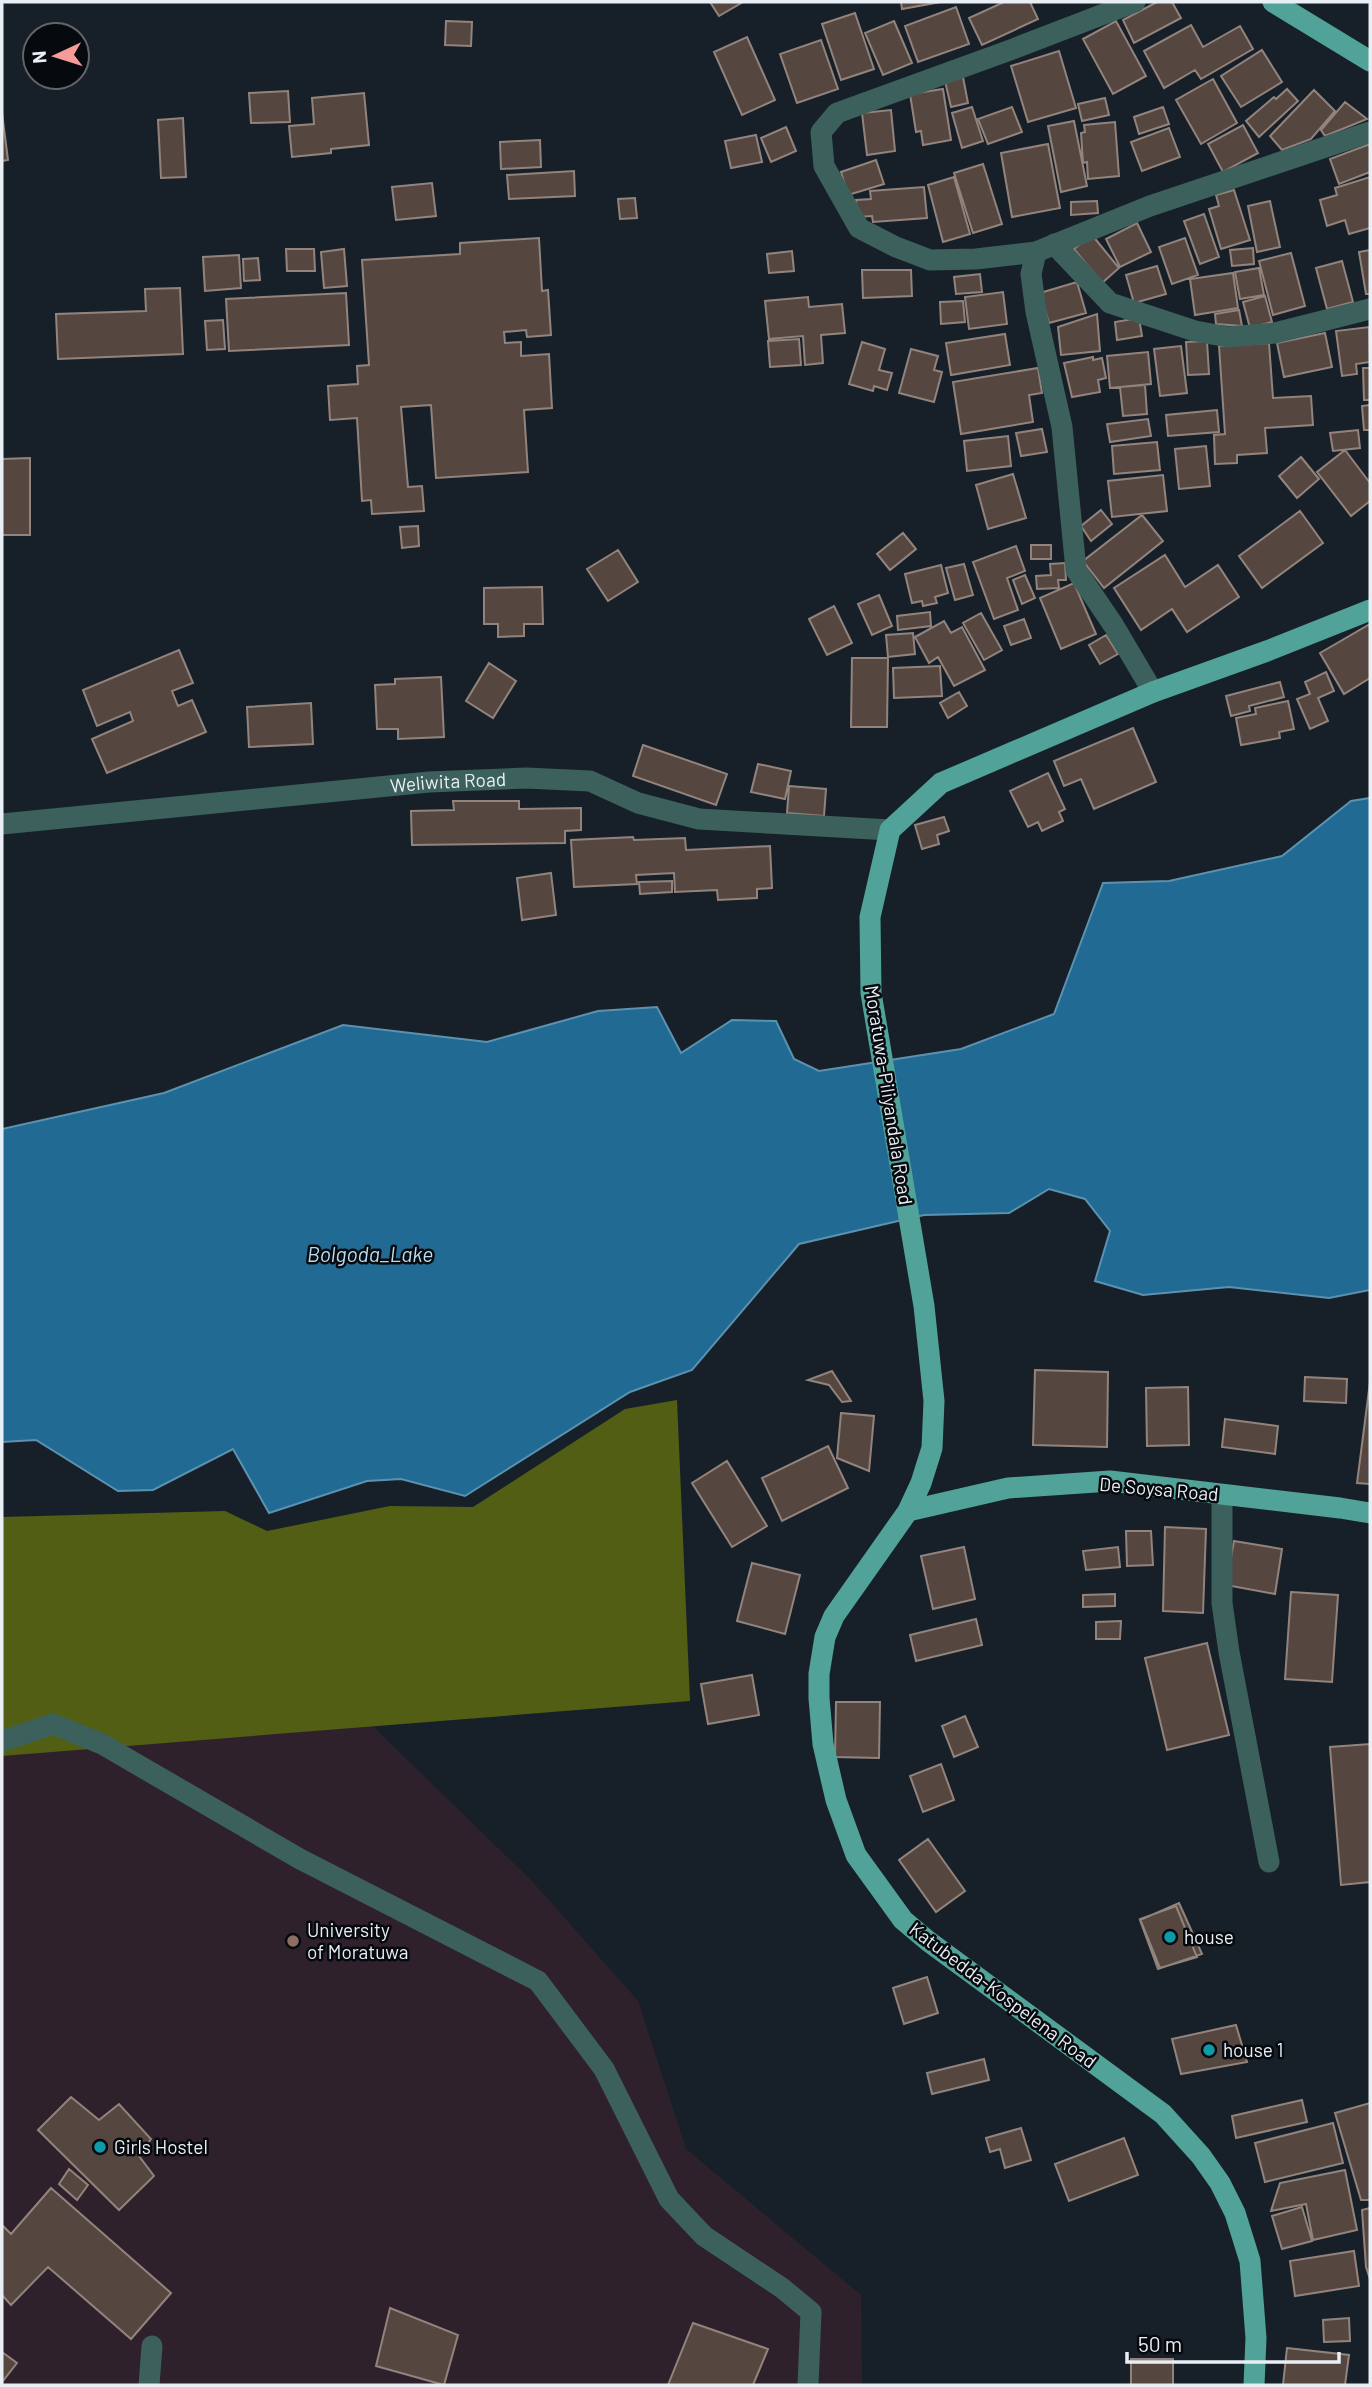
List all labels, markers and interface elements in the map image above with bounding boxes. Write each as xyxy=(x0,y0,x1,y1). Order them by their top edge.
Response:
north arrow xyxy=(21,21,91,91)
text: N xyxy=(27,50,50,64)
street label: Weliwita Road xyxy=(389,767,506,797)
street label: Moratuwa-Piliyandala Road xyxy=(861,984,918,1206)
water label: Bolgoda_Lake xyxy=(307,1241,433,1266)
street label: De Soysa Road xyxy=(1098,1472,1220,1505)
street label: Katubedda-Kospelena Road xyxy=(905,1917,1101,2072)
place label: University of Moratuwa xyxy=(307,1918,409,1963)
place label: house xyxy=(1184,1925,1234,1948)
marker: house xyxy=(1162,1929,1178,1945)
marker: University of Moratuwa xyxy=(285,1933,301,1949)
place label: house 1 xyxy=(1223,2038,1283,2061)
marker: house 1 xyxy=(1201,2042,1217,2058)
place label: Girls Hostel xyxy=(114,2135,208,2158)
marker: Girls Hostel xyxy=(92,2139,108,2155)
scale bar xyxy=(1127,2320,1339,2364)
text: 50 m xyxy=(1138,2331,1182,2356)

